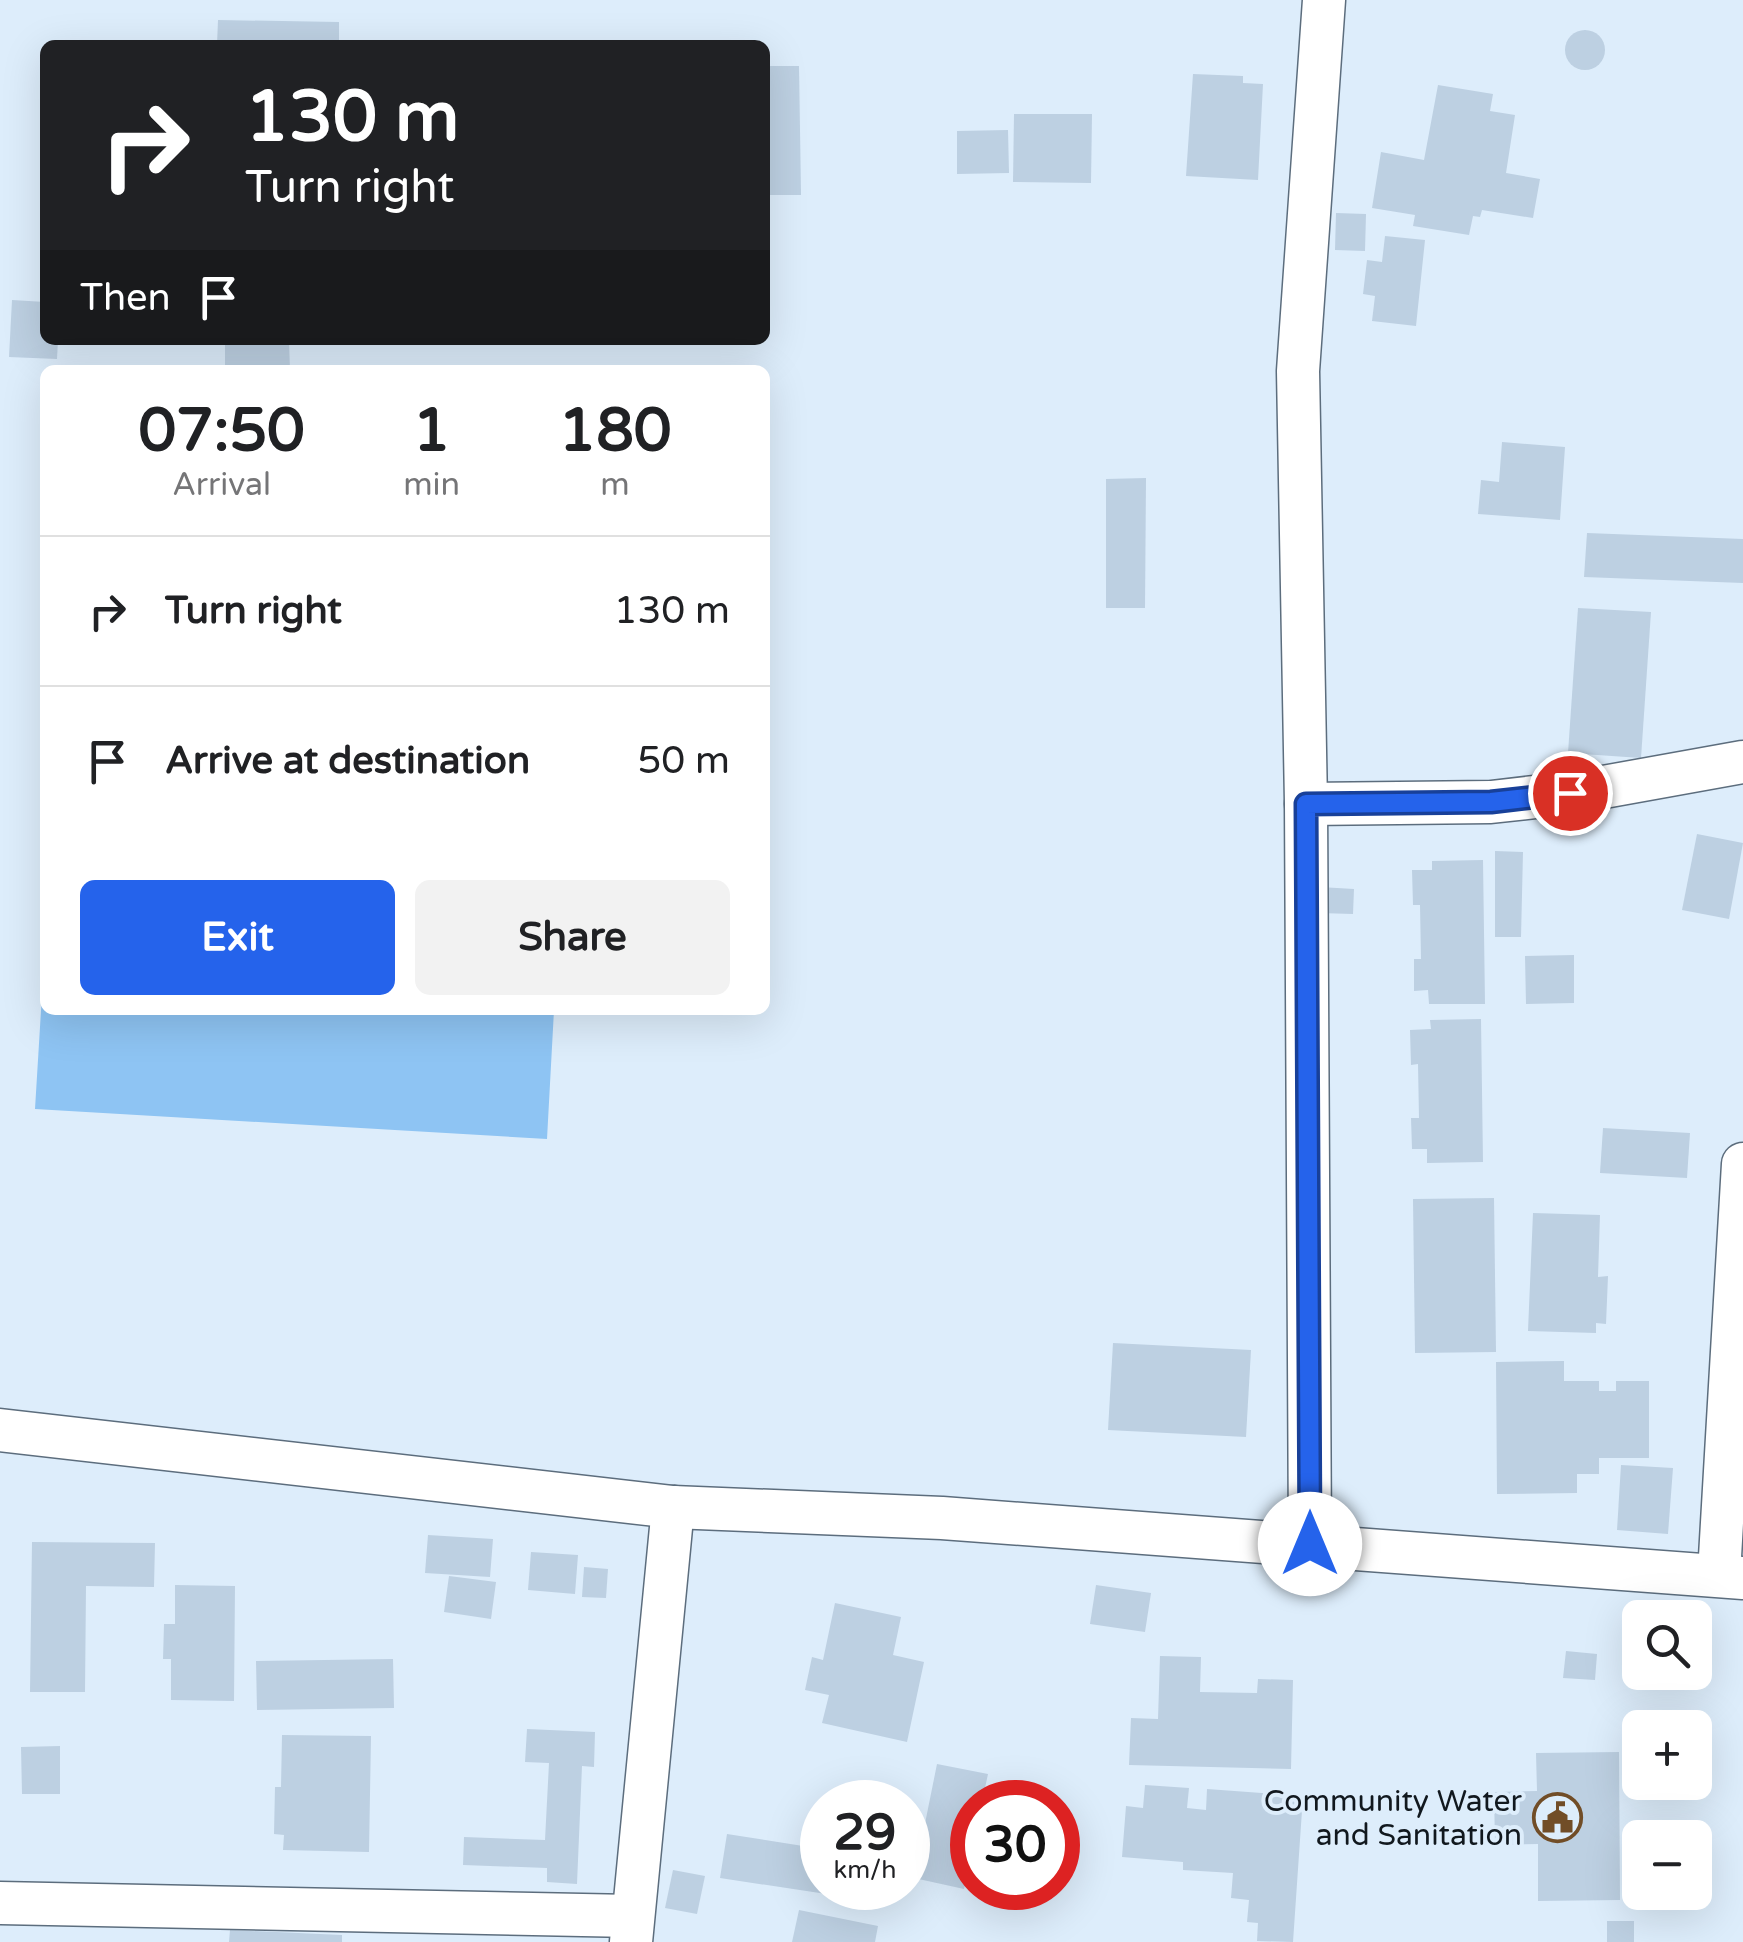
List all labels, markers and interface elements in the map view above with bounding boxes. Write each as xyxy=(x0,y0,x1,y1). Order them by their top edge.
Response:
text: 130 m xyxy=(245,76,459,160)
icon: right xyxy=(80,80,210,210)
text: Turn right xyxy=(245,161,454,215)
icon: arrive xyxy=(191,270,246,325)
text: Then xyxy=(80,275,171,321)
text: 07:50 xyxy=(138,395,305,467)
text: 1 xyxy=(413,395,450,467)
text: 180 xyxy=(558,395,672,467)
text: Arrival xyxy=(172,466,271,504)
text: min xyxy=(403,466,460,504)
text: m xyxy=(600,466,630,504)
icon: right xyxy=(80,584,135,639)
text: Turn right xyxy=(165,588,342,634)
text: 130 m xyxy=(614,588,730,634)
icon: arrive xyxy=(80,734,135,789)
text: Arrive at destination xyxy=(165,738,530,784)
text: 50 m xyxy=(638,738,730,784)
pin xyxy=(1528,751,1613,836)
icon: arrive xyxy=(1543,766,1598,821)
button: Exit xyxy=(80,880,395,995)
button: Share xyxy=(415,880,730,995)
position arrow xyxy=(1258,1492,1362,1596)
map controls xyxy=(1622,1600,1712,1910)
button: search xyxy=(1622,1600,1712,1690)
button: + xyxy=(1622,1710,1712,1800)
speed limit sign: 30 xyxy=(950,1780,1080,1910)
place label: Community Water and Sanitation xyxy=(1264,1783,1523,1854)
public building icon: Community Water and Sanitation xyxy=(1531,1792,1583,1844)
text: 29 xyxy=(834,1803,896,1863)
button: − xyxy=(1622,1820,1712,1910)
text: km/h xyxy=(834,1855,896,1885)

